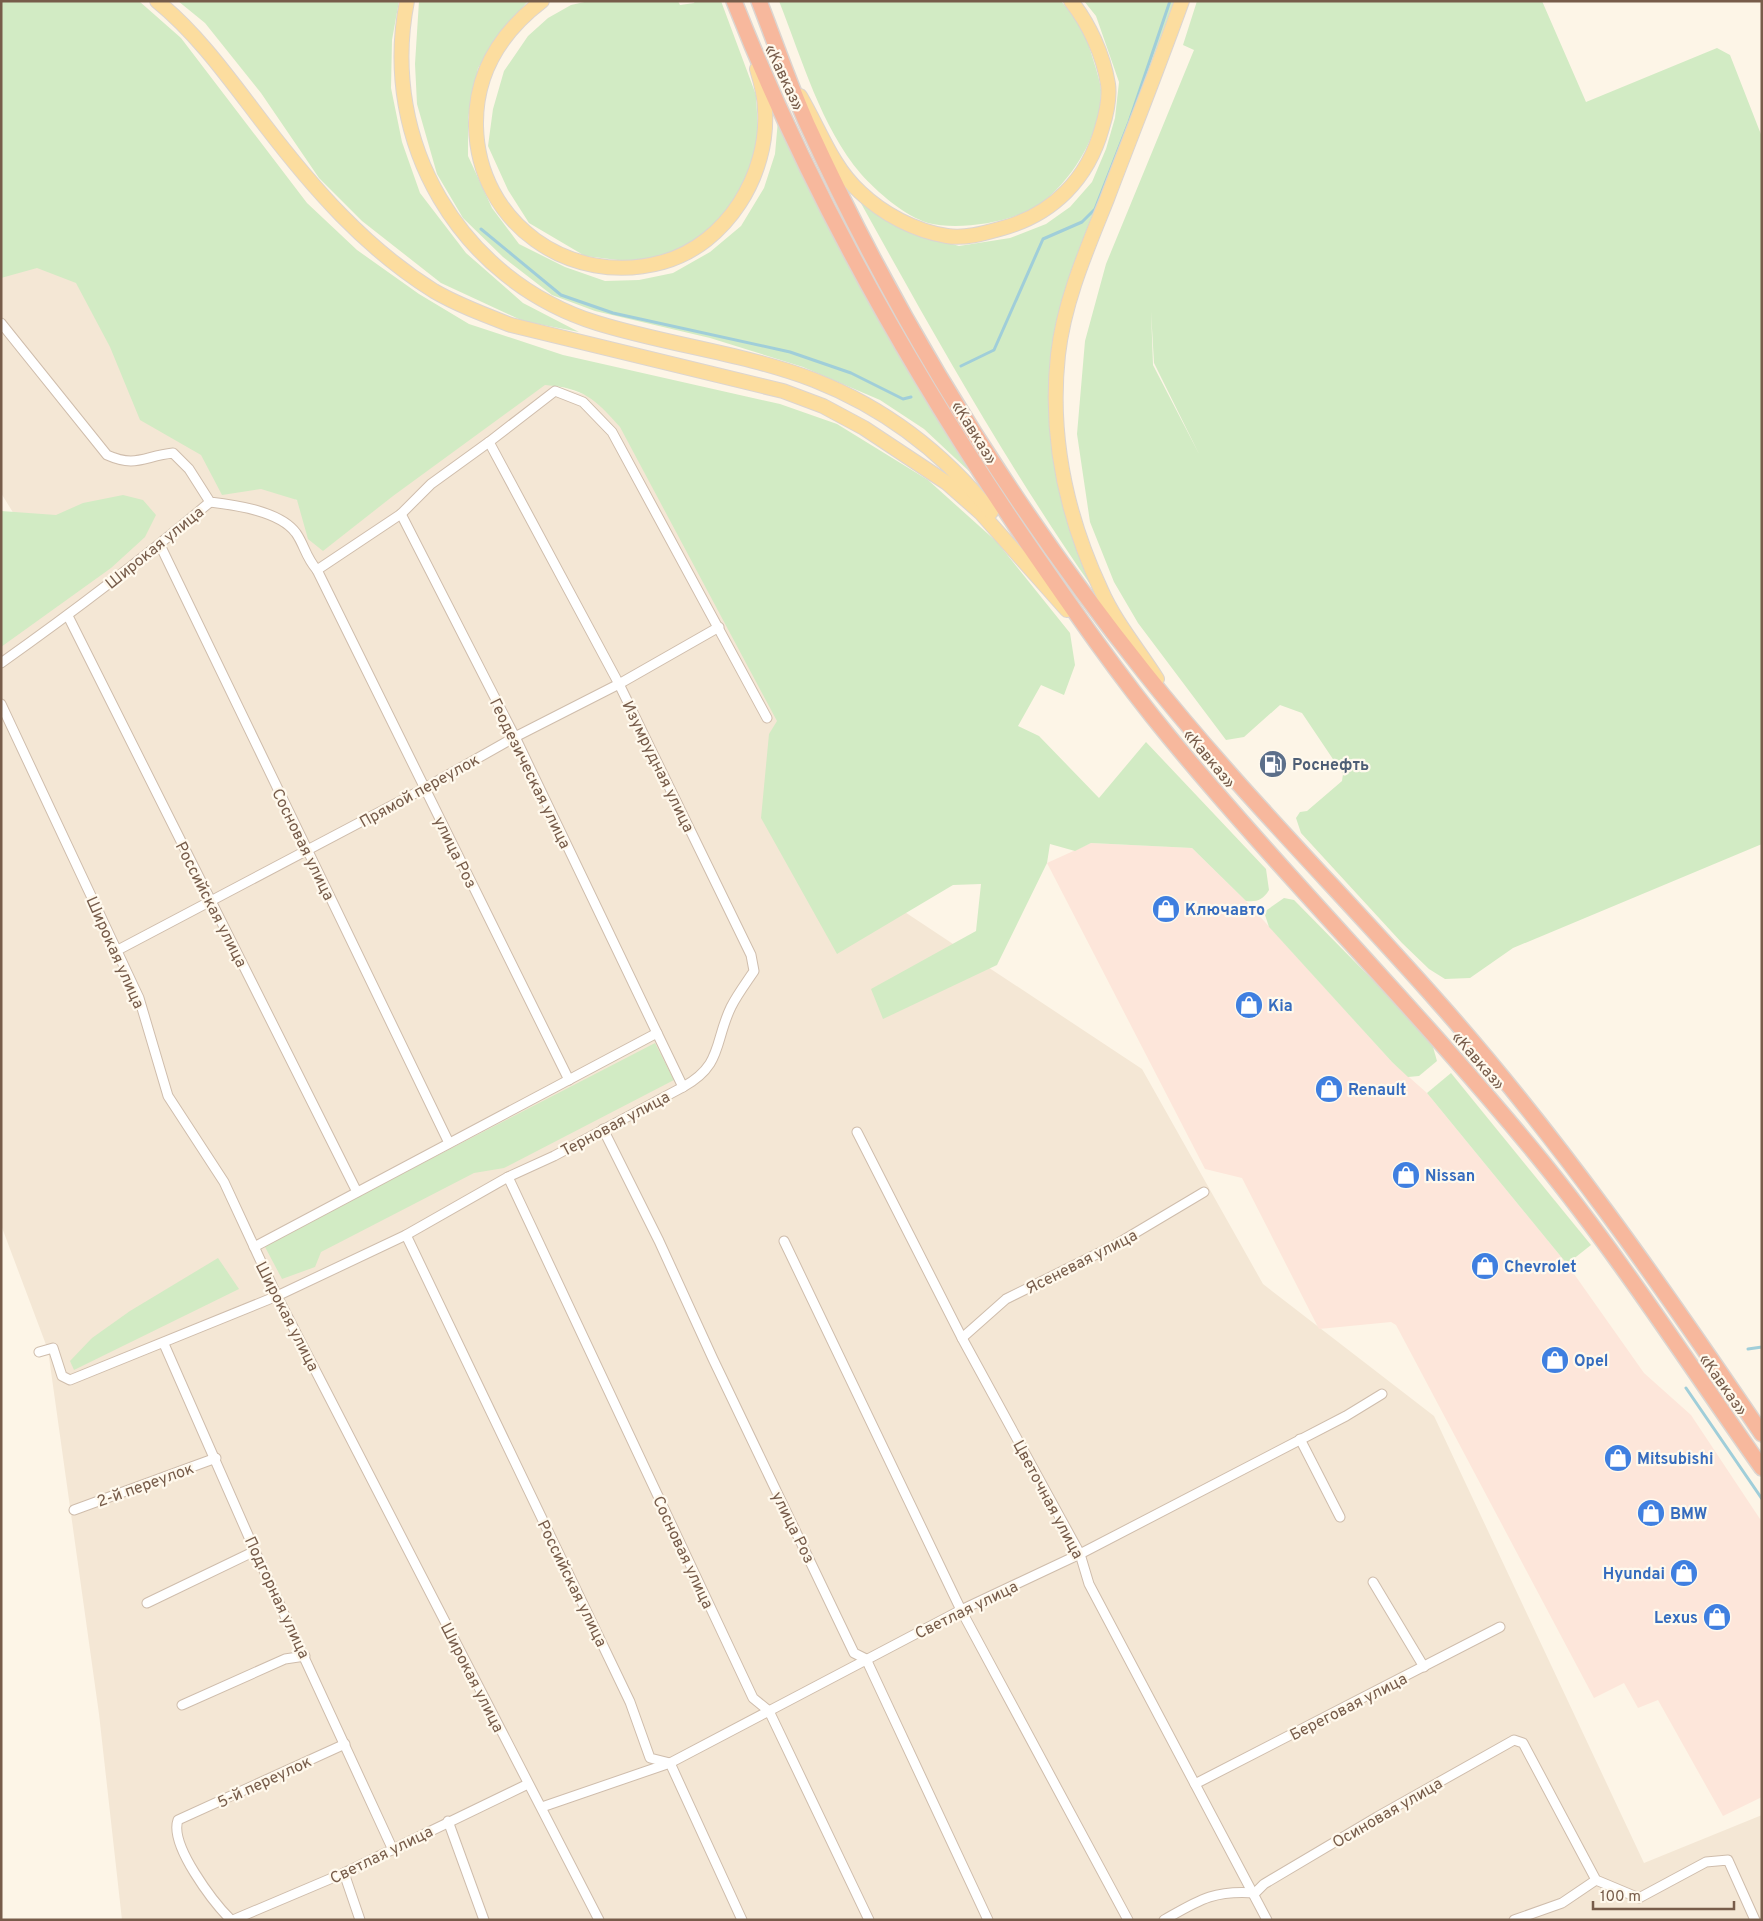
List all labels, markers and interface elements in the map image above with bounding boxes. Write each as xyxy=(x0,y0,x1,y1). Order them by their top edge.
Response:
street label: «Кавказ» xyxy=(759,42,807,114)
street label: «Кавказ» xyxy=(946,398,1001,468)
street label: Широкая улица xyxy=(102,503,209,594)
street label: Геодезическая улица xyxy=(484,695,574,852)
street label: Изумрудная улица xyxy=(617,698,698,836)
street label: «Кавказ» xyxy=(1178,726,1239,793)
fuel station icon: Роснефть xyxy=(1258,749,1288,779)
street label: Прямой переулок xyxy=(356,750,483,833)
place label: Роснефть xyxy=(1292,756,1369,776)
street label: Сосновая улица xyxy=(266,785,338,904)
street label: улица Роз xyxy=(428,814,480,892)
street label: Российская улица xyxy=(170,839,251,971)
street label: Широкая улица xyxy=(80,894,148,1012)
shop icon: Ключавто xyxy=(1151,894,1181,924)
place label: Ключавто xyxy=(1185,901,1265,921)
shop icon: Kia xyxy=(1234,990,1264,1020)
place label: Kia xyxy=(1268,997,1293,1017)
street label: «Кавказ» xyxy=(1447,1028,1508,1095)
shop icon: Renault xyxy=(1314,1074,1344,1104)
place label: Renault xyxy=(1348,1081,1406,1101)
street label: Терновая улица xyxy=(558,1088,674,1162)
shop icon: Nissan xyxy=(1391,1160,1421,1190)
place label: Nissan xyxy=(1425,1167,1475,1187)
street label: Ясеневая улица xyxy=(1023,1226,1141,1300)
shop icon: Chevrolet xyxy=(1470,1251,1500,1281)
place label: Chevrolet xyxy=(1504,1258,1576,1278)
street label: Широкая улица xyxy=(250,1259,323,1375)
shop icon: Opel xyxy=(1540,1345,1570,1375)
street label: «Кавказ» xyxy=(1694,1350,1751,1420)
place label: Opel xyxy=(1574,1352,1608,1372)
street label: Цветочная улица xyxy=(1007,1437,1087,1563)
shop icon: Mitsubishi xyxy=(1603,1443,1633,1473)
place label: Mitsubishi xyxy=(1637,1450,1713,1470)
street label: 2-й переулок xyxy=(95,1459,197,1513)
street label: улица Роз xyxy=(766,1489,818,1567)
street label: Сосновая улица xyxy=(647,1493,717,1613)
shop icon: BMW xyxy=(1636,1498,1666,1528)
place label: BMW xyxy=(1670,1505,1707,1525)
street label: Российская улица xyxy=(532,1517,611,1651)
street label: Подгорная улица xyxy=(239,1534,313,1662)
shop icon: Hyundai xyxy=(1669,1558,1699,1588)
place label: Hyundai xyxy=(1603,1565,1665,1585)
street label: Светлая улица xyxy=(912,1577,1022,1644)
shop icon: Lexus xyxy=(1702,1602,1732,1632)
place label: Lexus xyxy=(1654,1609,1698,1629)
street label: Широкая улица xyxy=(435,1620,508,1736)
street label: Береговая улица xyxy=(1287,1670,1411,1746)
street label: 5-й переулок xyxy=(215,1752,315,1813)
street label: Осиновая улица xyxy=(1329,1774,1447,1853)
street label: Светлая улица xyxy=(327,1822,437,1889)
scale bar xyxy=(1593,1878,1734,1910)
text: 100 m xyxy=(1600,1888,1641,1907)

